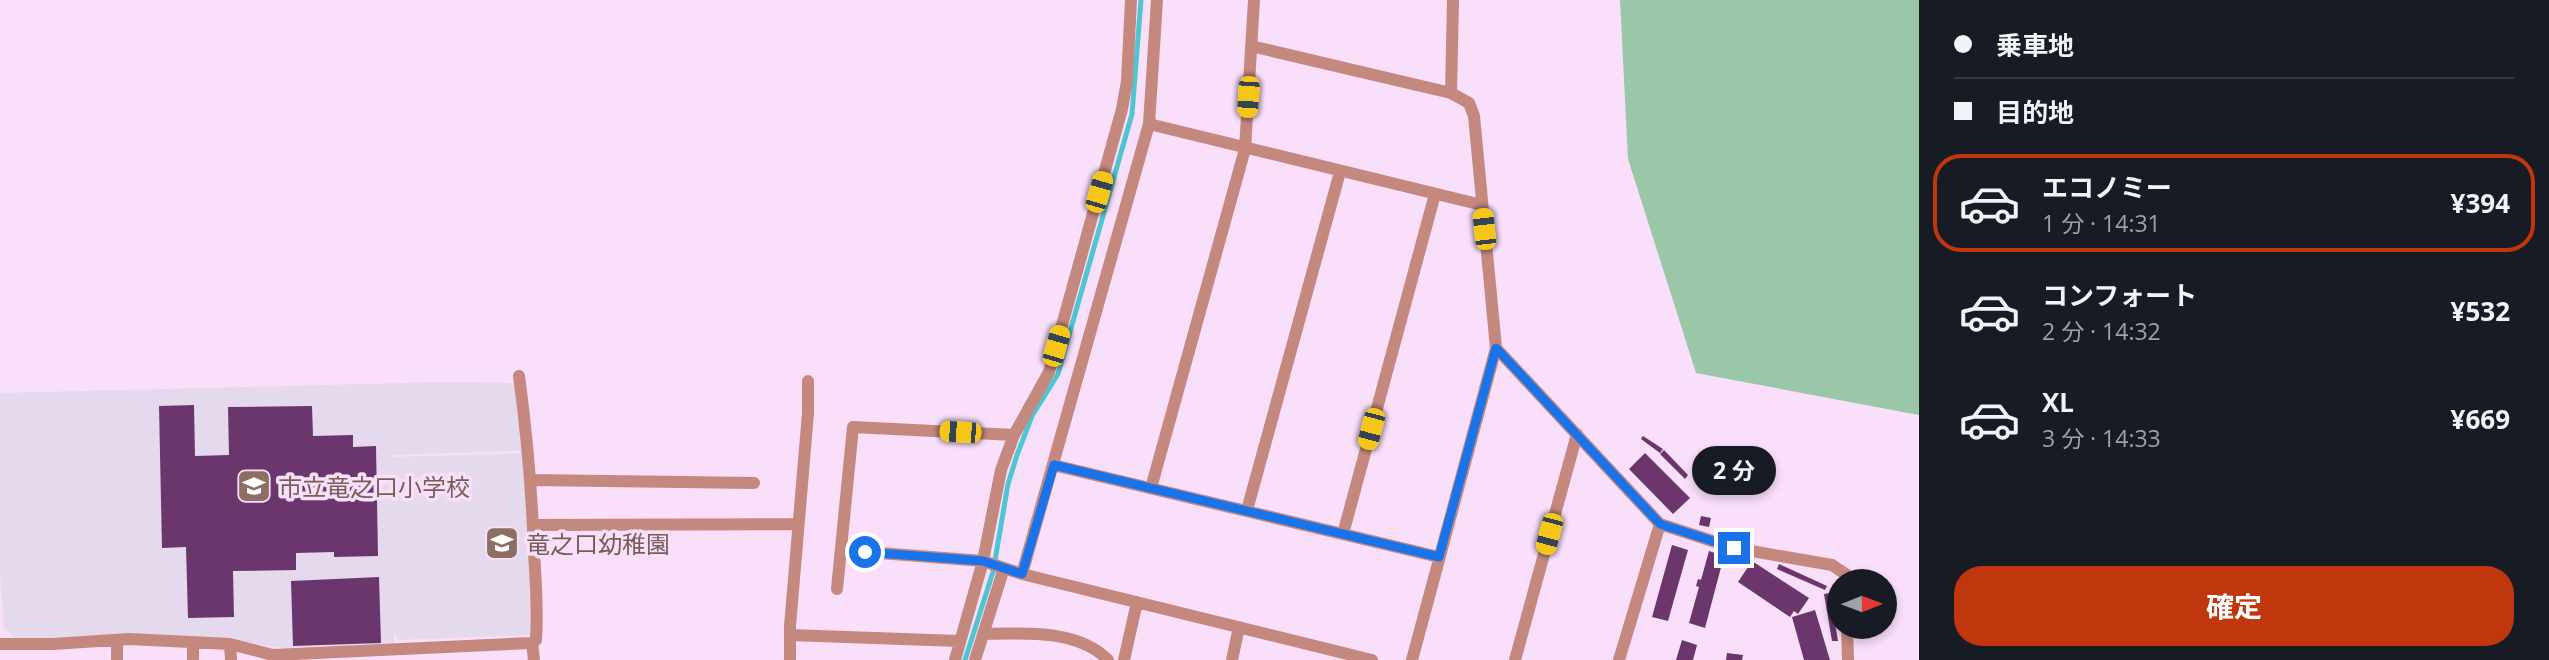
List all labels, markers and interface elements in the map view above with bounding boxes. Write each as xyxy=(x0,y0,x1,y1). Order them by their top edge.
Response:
text: 乗車地 xyxy=(1996,27,2074,63)
car xyxy=(1237,75,1260,119)
text: 目的地 xyxy=(1996,94,2074,130)
car xyxy=(1084,169,1115,215)
text: エコノミー xyxy=(2042,169,2172,205)
icon: car xyxy=(1958,172,2021,235)
text: ¥394 xyxy=(2451,185,2510,221)
car xyxy=(1472,207,1497,251)
text: 1 分 · 14:31 xyxy=(2042,207,2161,239)
text: コンフォート xyxy=(2042,277,2197,313)
icon: car xyxy=(1958,280,2021,343)
text: ¥532 xyxy=(2451,293,2510,329)
text: 2 分 · 14:32 xyxy=(2042,315,2161,347)
car xyxy=(1041,323,1072,369)
text: XL xyxy=(2042,384,2074,420)
icon: car xyxy=(1958,388,2021,451)
text: ¥669 xyxy=(2451,401,2510,437)
car xyxy=(1356,406,1387,452)
car xyxy=(939,420,982,444)
text: 3 分 · 14:33 xyxy=(2042,422,2161,454)
callout: 2 分 xyxy=(1692,447,1776,496)
text: 2 分 xyxy=(1713,454,1755,486)
school or university icon: 市立竜之口小学校 xyxy=(235,467,273,505)
place label: 市立竜之口小学校 xyxy=(278,470,470,503)
car xyxy=(1534,511,1565,557)
school or university icon: 竜之口幼稚園 xyxy=(483,524,521,562)
place label: 竜之口幼稚園 xyxy=(526,527,670,560)
route end xyxy=(1718,532,1750,564)
route start xyxy=(849,536,881,568)
button: 確定 xyxy=(1954,566,2514,646)
north arrow xyxy=(1827,569,1897,639)
map controls xyxy=(1827,569,1897,639)

